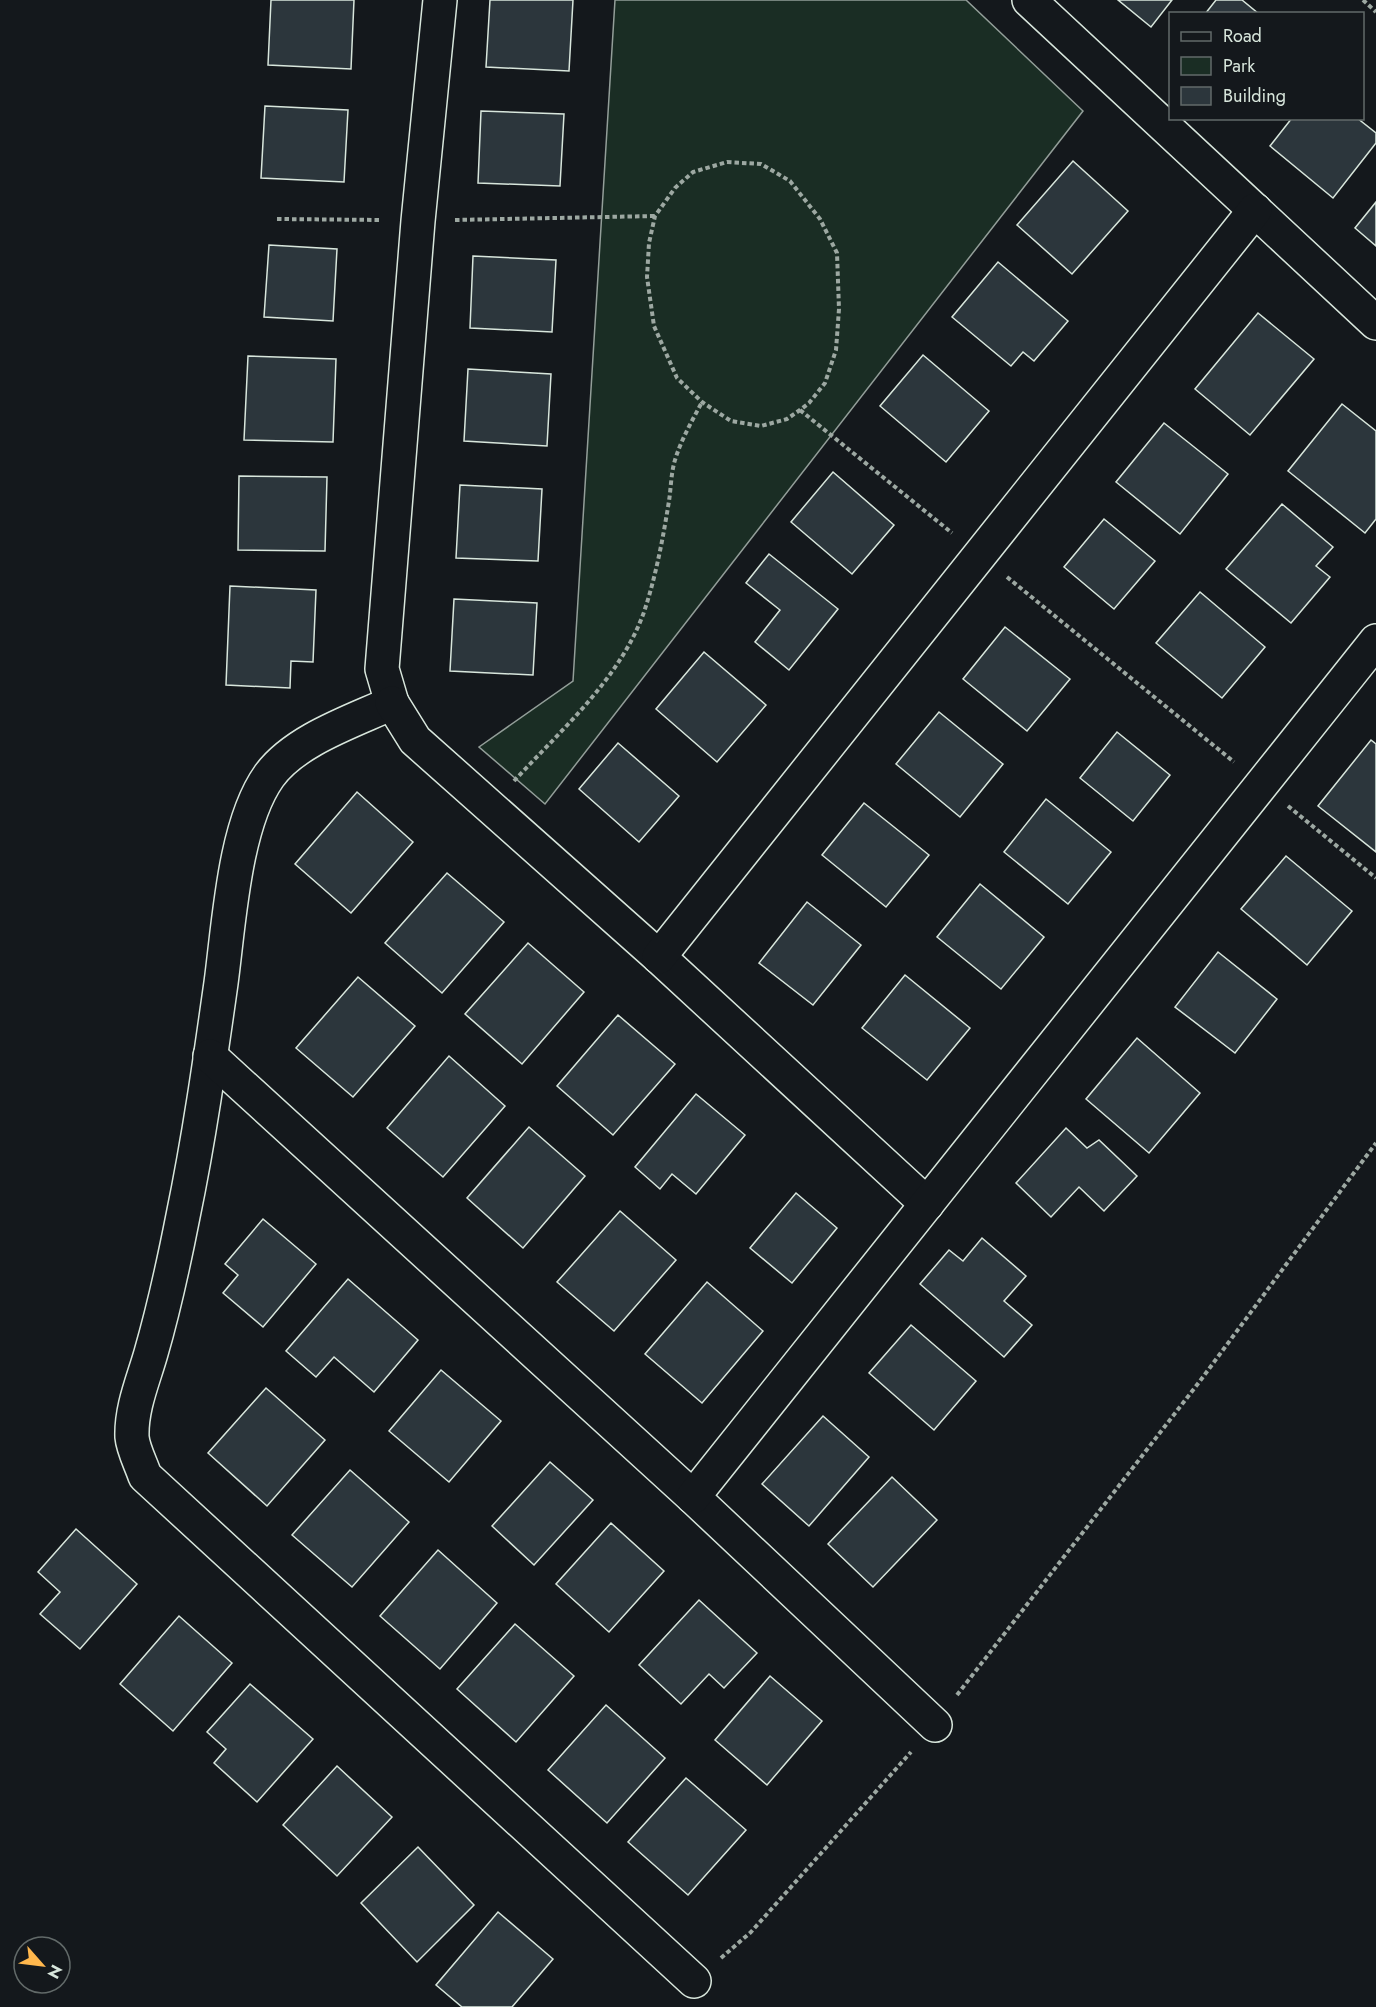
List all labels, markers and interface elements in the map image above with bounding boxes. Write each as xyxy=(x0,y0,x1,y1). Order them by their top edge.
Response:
legend xyxy=(1169,12,1364,120)
text: Road xyxy=(1223,23,1262,49)
text: Park xyxy=(1223,53,1255,79)
text: Building xyxy=(1223,83,1286,109)
north arrow xyxy=(12,1935,72,1995)
text: N xyxy=(42,1961,68,1983)

